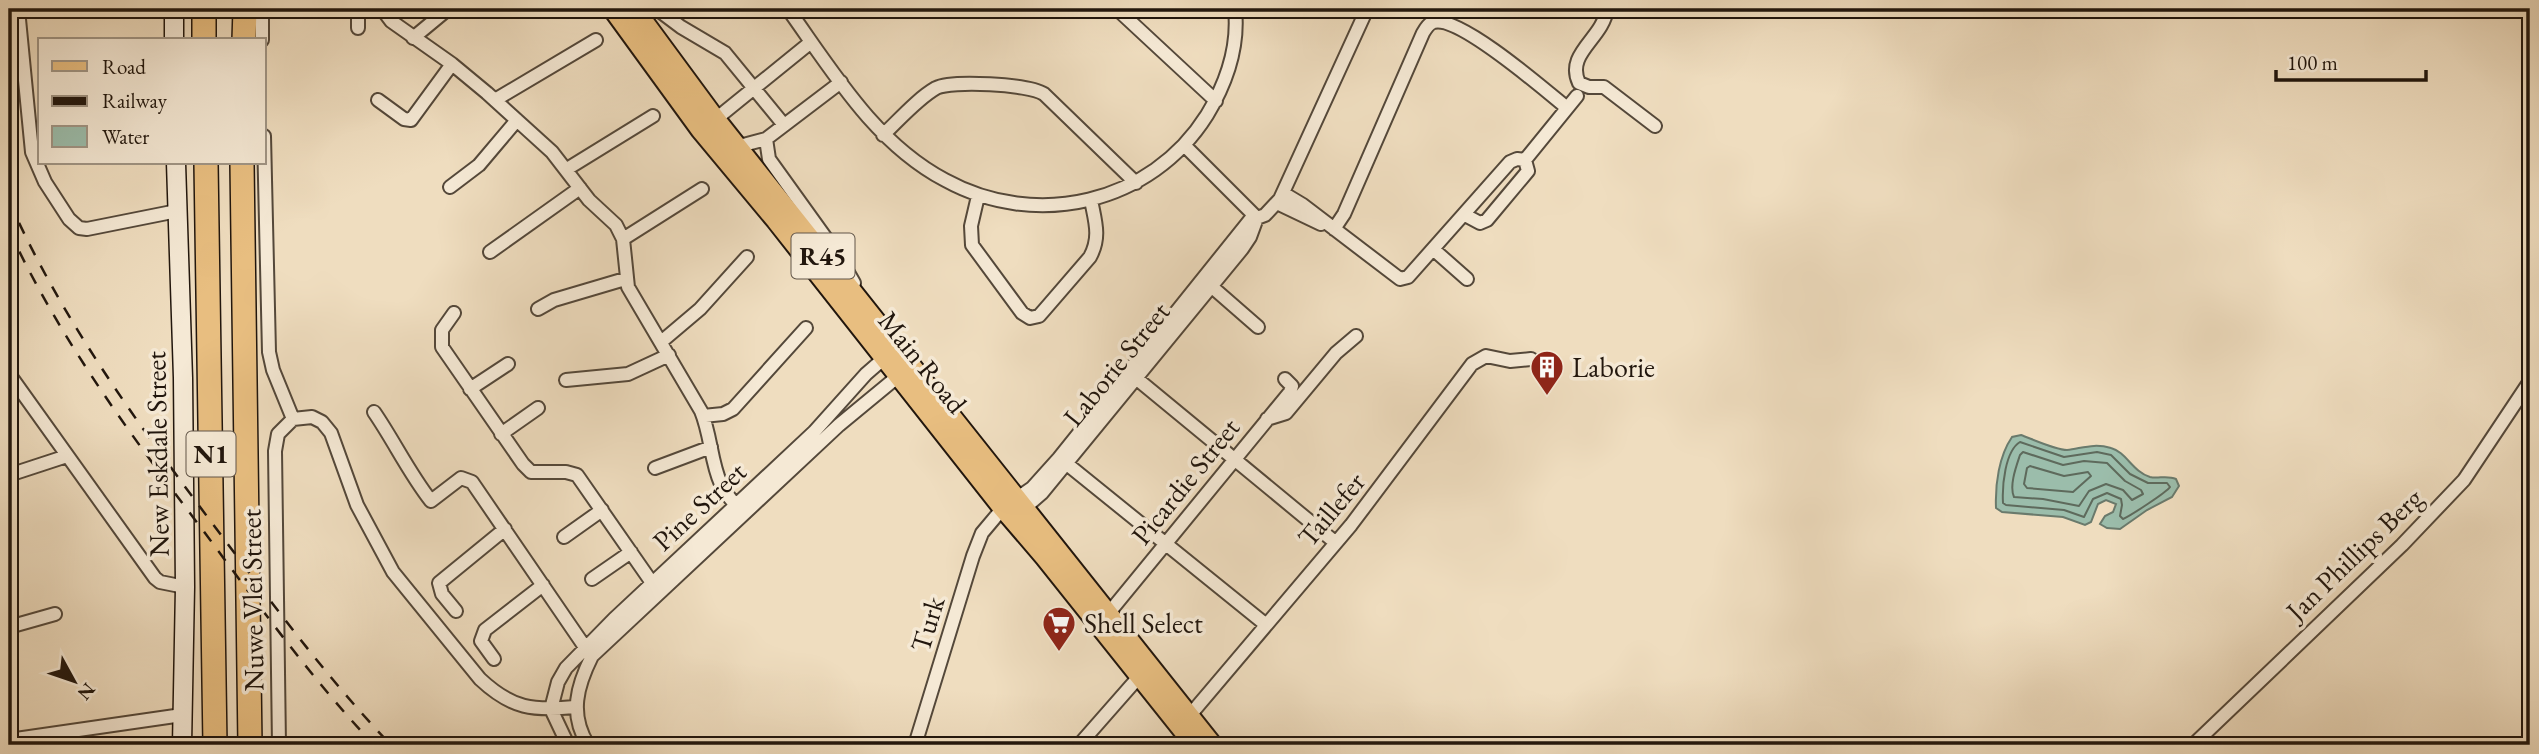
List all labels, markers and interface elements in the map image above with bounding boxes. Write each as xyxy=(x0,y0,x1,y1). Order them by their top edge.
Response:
legend xyxy=(38,38,266,164)
scale bar xyxy=(2276,38,2427,82)
text: 100 m xyxy=(2287,49,2338,76)
text: Road xyxy=(102,53,146,80)
text: Railway xyxy=(102,87,168,114)
text: Water xyxy=(102,123,149,150)
road number: R45 xyxy=(792,233,854,278)
street label: Laborie Street xyxy=(1055,294,1177,434)
street label: Main Road xyxy=(871,303,976,421)
building icon: Laborie xyxy=(1528,348,1566,397)
place label: Laborie xyxy=(1572,349,1655,385)
street label: New Eskdale Street xyxy=(137,351,177,557)
street label: Picardie Street xyxy=(1123,410,1247,552)
road number: N1 xyxy=(186,432,235,476)
street label: Pine Street xyxy=(645,453,754,558)
street label: Taillefer xyxy=(1289,464,1373,554)
street label: Jan Phillips Berg xyxy=(2277,479,2430,630)
street label: Nuwe Vlei Street xyxy=(232,508,272,691)
street label: Turk xyxy=(902,591,953,656)
supermarket icon: Shell Select xyxy=(1040,604,1078,653)
place label: Shell Select xyxy=(1084,605,1203,641)
north arrow xyxy=(38,646,108,716)
text: N xyxy=(72,678,101,706)

